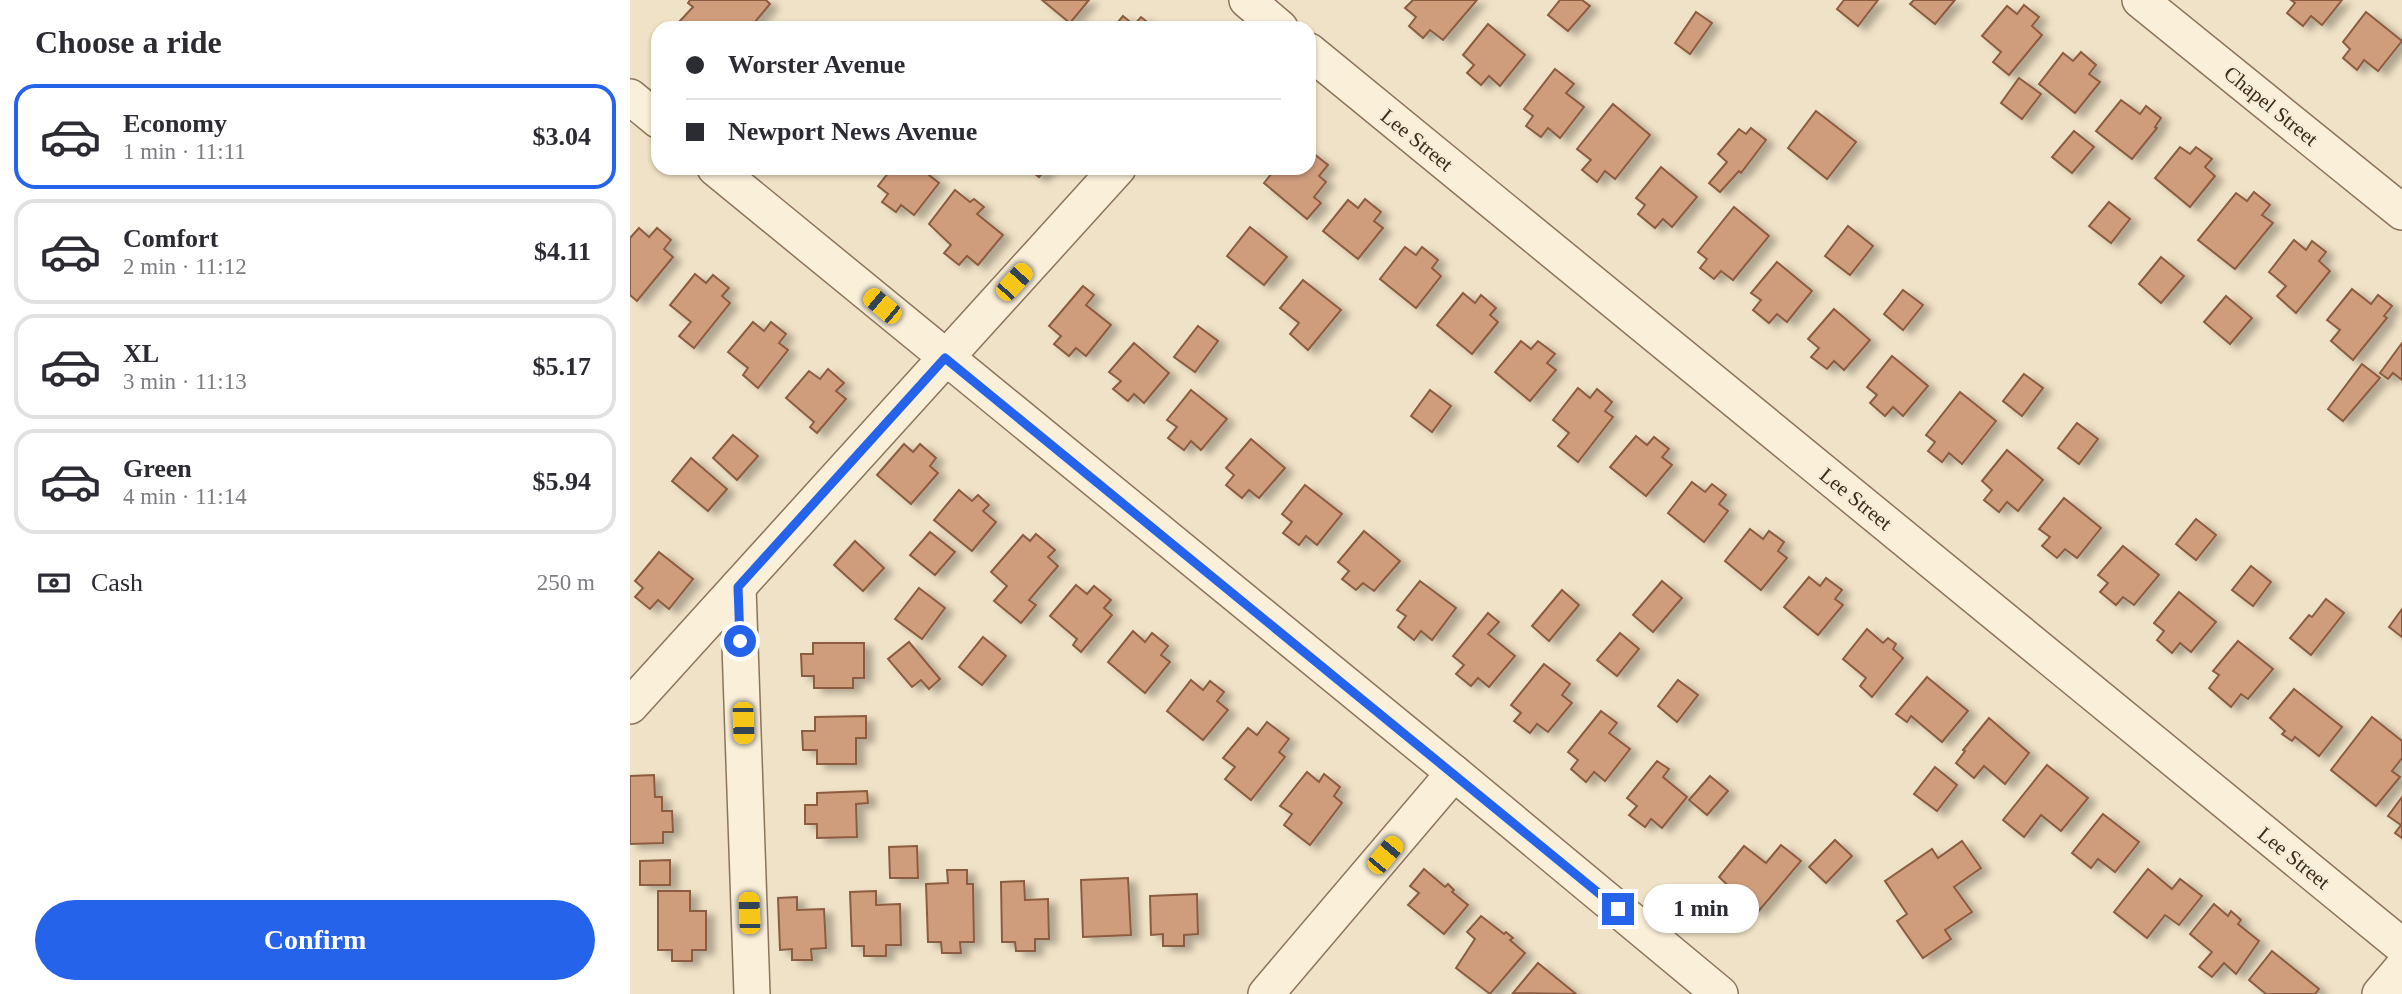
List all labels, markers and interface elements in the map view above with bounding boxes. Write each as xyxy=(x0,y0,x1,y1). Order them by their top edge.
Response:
text: Choose a ride xyxy=(35,24,222,60)
text: Worster Avenue xyxy=(728,50,905,79)
street label: Chapel Street xyxy=(2219,61,2323,151)
street label: Lee Street xyxy=(1376,104,1458,176)
icon: car xyxy=(39,105,102,168)
text: Economy xyxy=(123,109,227,138)
text: Newport News Avenue xyxy=(728,117,977,146)
text: $3.04 xyxy=(533,122,591,151)
text: 1 min · 11:11 xyxy=(123,139,246,164)
icon: car xyxy=(39,220,102,283)
text: Comfort xyxy=(123,224,218,253)
text: $4.11 xyxy=(534,237,591,266)
text: 2 min · 11:12 xyxy=(123,254,247,279)
car xyxy=(993,259,1036,305)
car xyxy=(860,284,905,328)
icon: car xyxy=(39,335,102,398)
text: XL xyxy=(123,339,159,368)
text: $5.17 xyxy=(533,352,591,381)
text: 3 min · 11:13 xyxy=(123,369,247,394)
icon: car xyxy=(39,450,102,513)
text: Green xyxy=(123,454,192,483)
street label: Lee Street xyxy=(1815,463,1897,535)
text: $5.94 xyxy=(533,467,591,496)
text: 4 min · 11:14 xyxy=(123,484,247,509)
icon: cash xyxy=(35,564,73,602)
text: Cash xyxy=(91,568,143,597)
text: 250 m xyxy=(537,570,595,595)
route start xyxy=(724,625,756,657)
car xyxy=(732,702,755,744)
street label: Lee Street xyxy=(2253,822,2335,894)
car xyxy=(1364,832,1407,878)
callout: 1 min xyxy=(1642,884,1758,934)
car xyxy=(738,892,761,934)
route end xyxy=(1602,893,1634,925)
text: 1 min xyxy=(1673,896,1729,921)
button: Confirm xyxy=(35,900,595,980)

